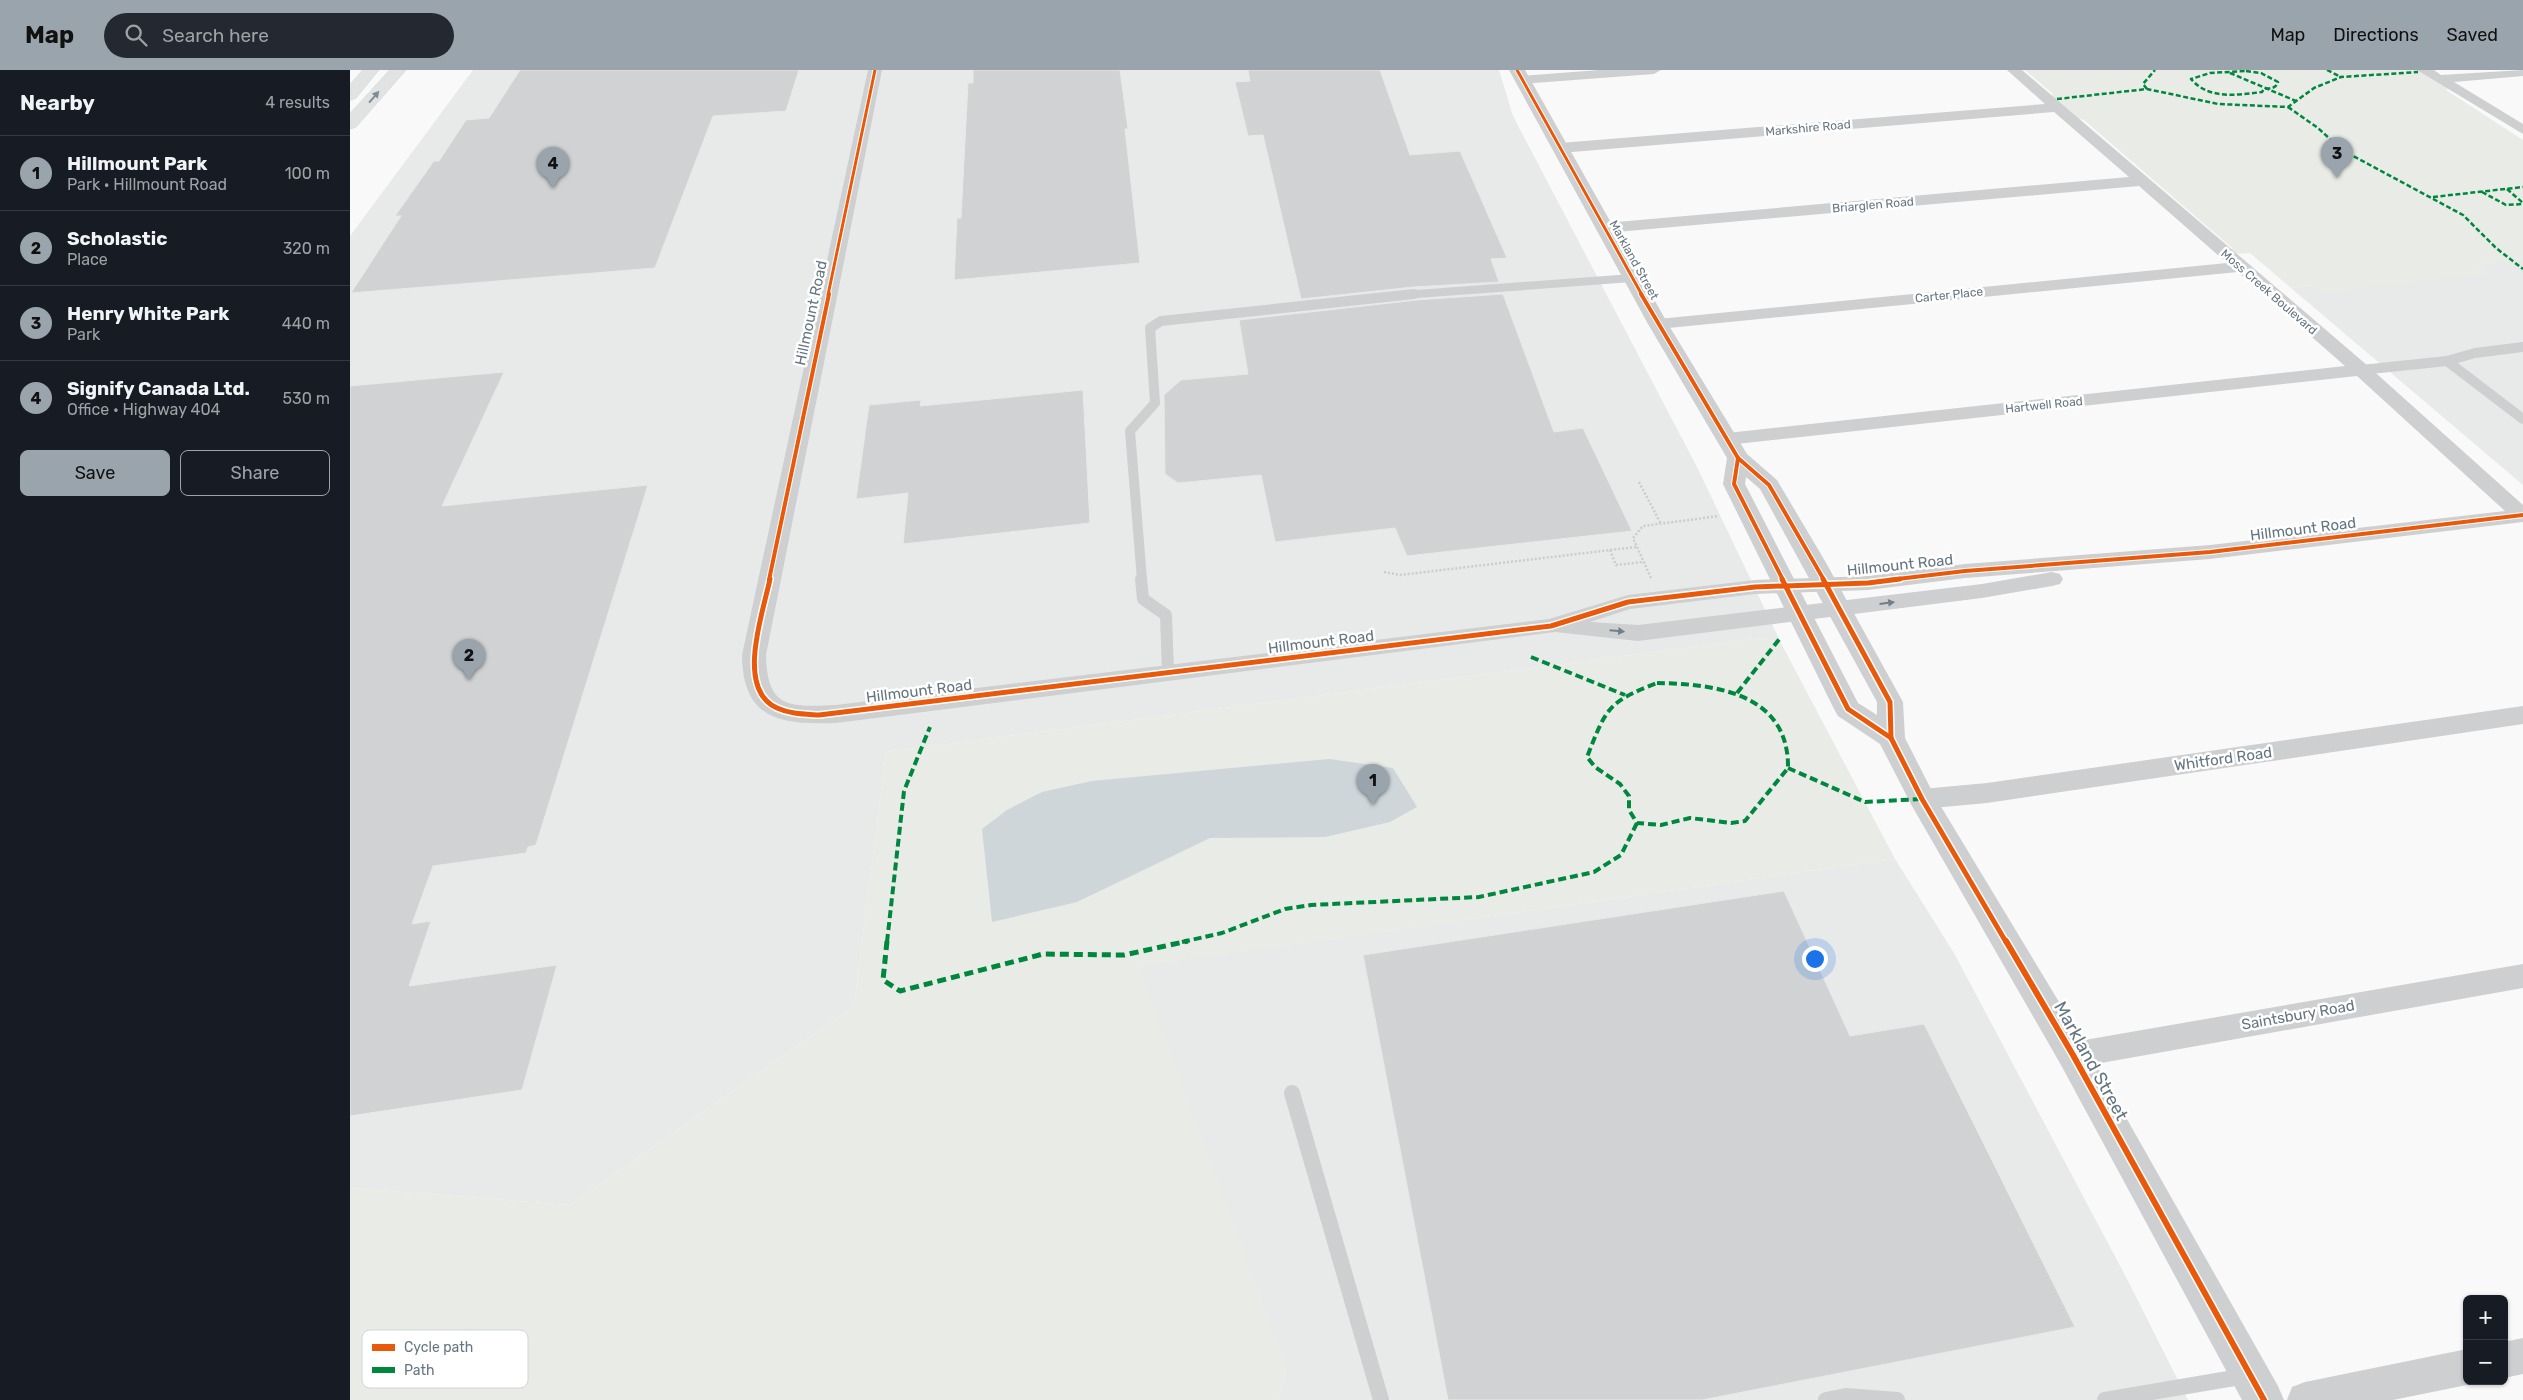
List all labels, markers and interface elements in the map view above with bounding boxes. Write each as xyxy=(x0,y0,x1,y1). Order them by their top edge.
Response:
search box xyxy=(104,13,454,58)
text: Map xyxy=(25,21,74,49)
icon: search xyxy=(122,21,150,49)
text: Search here xyxy=(162,24,269,47)
text: Map xyxy=(2270,24,2305,46)
text: Directions xyxy=(2333,24,2419,46)
text: Saved xyxy=(2447,24,2498,46)
text: Nearby xyxy=(20,90,95,115)
one-way arrow xyxy=(369,91,380,104)
text: 4 results xyxy=(265,93,330,112)
street label: Markshire Road xyxy=(1765,117,1851,139)
pin: 3 xyxy=(2321,137,2353,178)
pin: 4 xyxy=(537,147,569,188)
text: Hillmount Park xyxy=(67,152,207,175)
text: 1 xyxy=(32,164,40,183)
text: 100 m xyxy=(285,164,330,183)
text: Park · Hillmount Road xyxy=(67,175,227,194)
street label: Briarglen Road xyxy=(1832,194,1914,216)
street label: Markland Street xyxy=(1606,218,1662,302)
text: Scholastic xyxy=(67,227,167,250)
text: 2 xyxy=(31,239,41,258)
text: 320 m xyxy=(283,239,330,258)
street label: Moss Creek Boulevard xyxy=(2218,246,2320,338)
text: Place xyxy=(67,250,108,269)
street label: Hillmount Road xyxy=(791,259,831,367)
street label: Carter Place xyxy=(1914,284,1984,306)
text: Henry White Park xyxy=(67,302,229,325)
text: 3 xyxy=(31,314,41,333)
text: 440 m xyxy=(282,314,330,333)
text: Park xyxy=(67,325,100,344)
text: Signify Canada Ltd. xyxy=(67,377,250,400)
text: 4 xyxy=(31,389,41,408)
text: 530 m xyxy=(283,389,330,408)
street label: Hartwell Road xyxy=(2005,394,2083,416)
text: Office · Highway 404 xyxy=(67,400,221,419)
button: Save xyxy=(20,450,170,496)
button: Share xyxy=(180,450,330,496)
street label: Hillmount Road xyxy=(2249,514,2357,544)
street label: Hillmount Road xyxy=(1846,550,1954,580)
one-way arrow xyxy=(1880,599,1896,607)
street label: Hillmount Road xyxy=(1267,627,1375,657)
one-way arrow xyxy=(1609,628,1625,636)
pin: 2 xyxy=(453,639,485,680)
street label: Hillmount Road xyxy=(865,676,973,706)
street label: Whitford Road xyxy=(2173,743,2273,775)
pin: 1 xyxy=(1357,764,1389,805)
your location xyxy=(1802,946,1828,972)
street label: Saintsbury Road xyxy=(2240,996,2356,1034)
street label: Markland Street xyxy=(2049,998,2133,1124)
map controls xyxy=(2463,1295,2508,1385)
button: + xyxy=(2463,1295,2508,1340)
legend xyxy=(362,1330,528,1388)
text: Cycle path xyxy=(404,1339,473,1356)
button: − xyxy=(2463,1340,2508,1385)
text: Path xyxy=(404,1362,435,1379)

